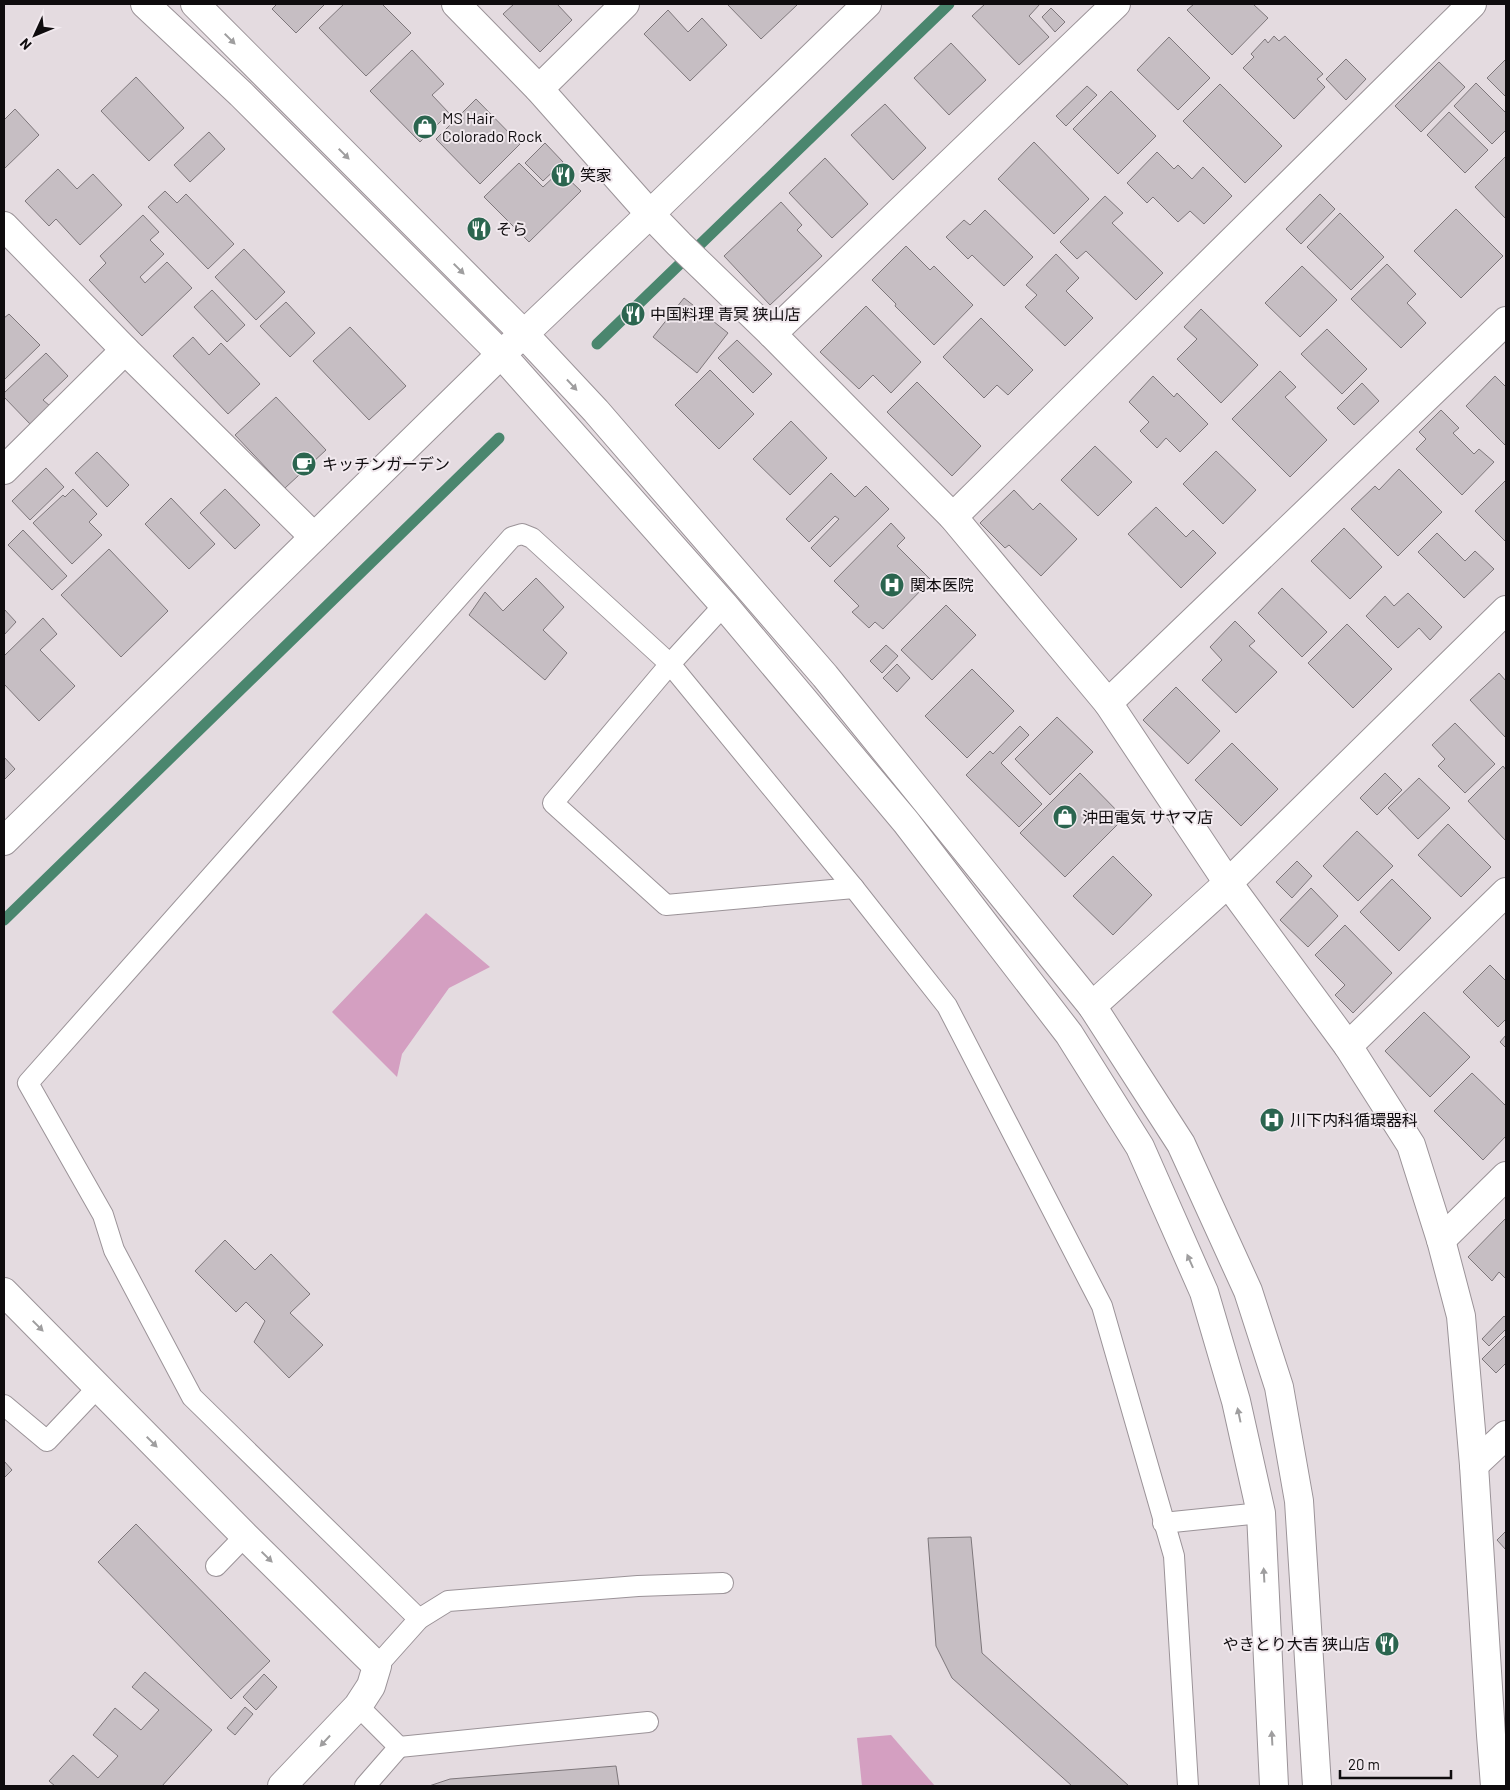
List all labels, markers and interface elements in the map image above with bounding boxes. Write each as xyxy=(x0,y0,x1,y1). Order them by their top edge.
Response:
north arrow xyxy=(10,10,60,60)
one-way arrow xyxy=(223,32,235,44)
text: N xyxy=(16,35,35,54)
place label: MS Hair Colorado Rock xyxy=(442,108,542,145)
shop icon: MS Hair Colorado Rock xyxy=(412,114,438,140)
one-way arrow xyxy=(338,148,350,160)
restaurant icon: 笑家 xyxy=(550,162,576,188)
place label: 笑家 xyxy=(580,165,612,184)
restaurant icon: そら xyxy=(466,216,492,242)
place label: そら xyxy=(496,219,528,238)
one-way arrow xyxy=(453,263,465,275)
restaurant icon: 中国料理 青冥 狭山店 xyxy=(620,301,646,327)
place label: 中国料理 青冥 狭山店 xyxy=(650,304,800,323)
one-way arrow xyxy=(566,379,578,391)
cafe icon: キッチンガーデン xyxy=(291,451,317,477)
place label: キッチンガーデン xyxy=(322,454,450,473)
hospital icon: 関本医院 xyxy=(879,572,905,598)
place label: 関本医院 xyxy=(910,575,974,594)
shop icon: 沖田電気 サヤマ店 xyxy=(1052,804,1078,830)
place label: 沖田電気 サヤマ店 xyxy=(1082,807,1213,826)
hospital icon: 川下内科循環器科 xyxy=(1259,1107,1285,1133)
place label: 川下内科循環器科 xyxy=(1290,1110,1418,1129)
one-way arrow xyxy=(1185,1254,1193,1268)
one-way arrow xyxy=(32,1320,44,1332)
one-way arrow xyxy=(1235,1407,1243,1423)
one-way arrow xyxy=(146,1436,158,1448)
one-way arrow xyxy=(260,1551,272,1563)
one-way arrow xyxy=(1259,1567,1267,1583)
restaurant icon: やきとり大吉 狭山店 xyxy=(1374,1631,1400,1657)
place label: やきとり大吉 狭山店 xyxy=(1223,1634,1370,1653)
one-way arrow xyxy=(1267,1729,1275,1745)
one-way arrow xyxy=(319,1735,331,1747)
scale bar xyxy=(1340,1748,1451,1780)
text: 20 m xyxy=(1348,1755,1380,1773)

